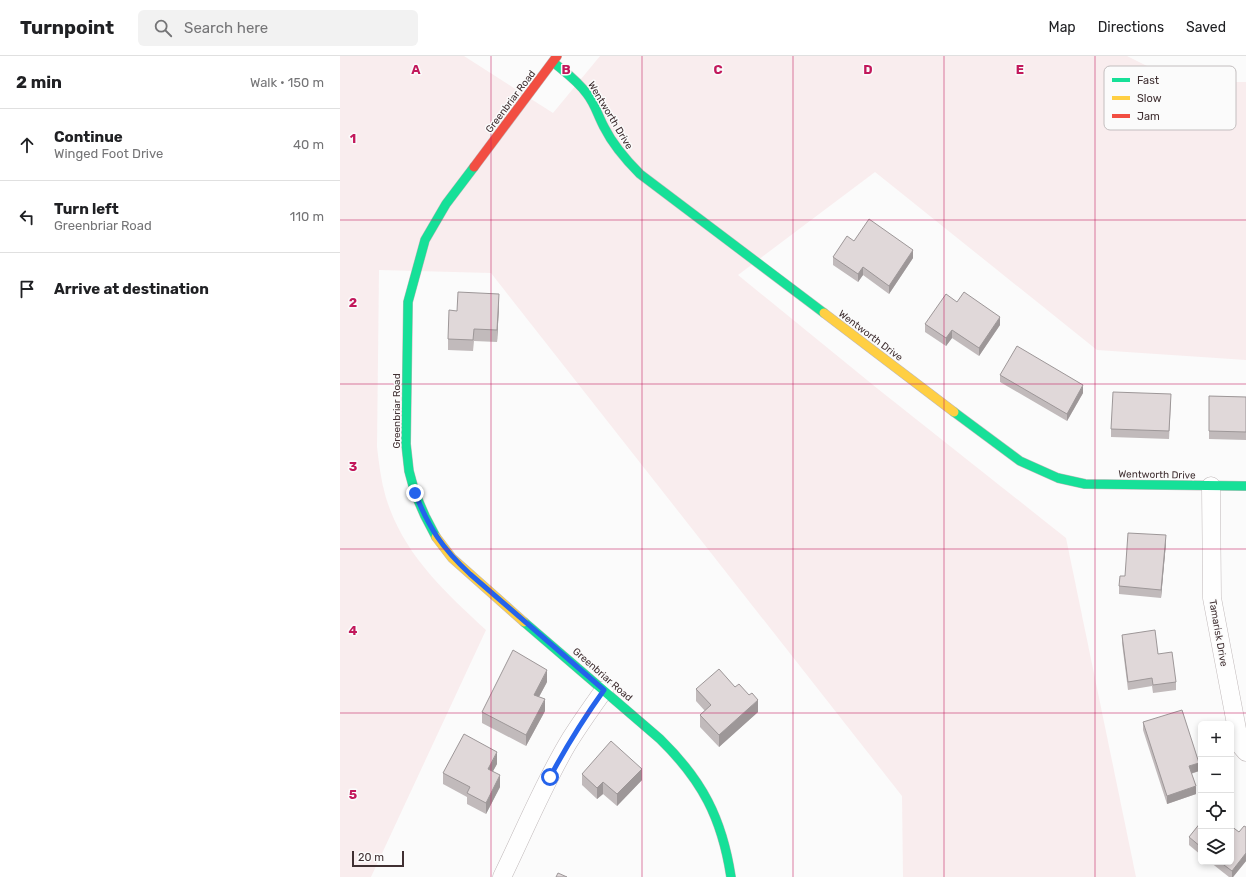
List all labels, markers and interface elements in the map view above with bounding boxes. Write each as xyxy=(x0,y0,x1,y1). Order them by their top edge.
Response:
search box xyxy=(138,10,418,46)
text: Turnpoint xyxy=(20,16,114,39)
icon: search xyxy=(152,17,174,39)
text: Search here xyxy=(184,19,268,37)
text: Map xyxy=(1049,19,1076,36)
text: Directions xyxy=(1098,19,1164,36)
text: Saved xyxy=(1186,19,1226,36)
text: A xyxy=(411,62,421,77)
text: B xyxy=(561,62,571,77)
text: C xyxy=(713,62,723,77)
text: D xyxy=(863,62,873,77)
text: E xyxy=(1016,62,1024,77)
legend xyxy=(1104,66,1236,130)
street label: Greenbriar Road xyxy=(483,68,538,135)
text: 2 min xyxy=(16,72,62,92)
text: Fast xyxy=(1137,74,1160,87)
text: Walk · 150 m xyxy=(250,75,324,90)
street label: Wentworth Drive xyxy=(585,79,635,152)
text: Slow xyxy=(1137,92,1162,105)
text: Jam xyxy=(1137,110,1160,123)
text: Continue xyxy=(54,128,123,146)
text: 1 xyxy=(350,131,356,146)
icon: ahead xyxy=(16,134,38,156)
text: 40 m xyxy=(293,137,324,152)
text: Winged Foot Drive xyxy=(54,146,163,161)
text: Turn left xyxy=(54,200,119,218)
icon: left xyxy=(16,206,38,228)
text: 110 m xyxy=(290,209,324,224)
text: Greenbriar Road xyxy=(54,218,152,233)
icon: arrive xyxy=(16,278,38,300)
text: Arrive at destination xyxy=(54,280,209,298)
text: 2 xyxy=(349,295,357,310)
street label: Wentworth Drive xyxy=(836,308,905,364)
street label: Greenbriar Road xyxy=(391,373,403,449)
text: 3 xyxy=(349,459,358,474)
street label: Wentworth Drive xyxy=(1118,468,1196,482)
route end xyxy=(406,484,424,502)
street label: Tamarisk Drive xyxy=(1206,599,1230,668)
text: 4 xyxy=(349,623,358,638)
street label: Greenbriar Road xyxy=(570,646,635,704)
map controls xyxy=(1198,721,1234,865)
button: + xyxy=(1198,721,1234,757)
button: − xyxy=(1198,757,1234,793)
route start xyxy=(541,768,559,786)
text: 5 xyxy=(349,787,357,802)
button: locate xyxy=(1198,793,1234,829)
button: layers xyxy=(1198,829,1234,865)
scale bar xyxy=(352,849,404,868)
text: 20 m xyxy=(358,851,384,864)

